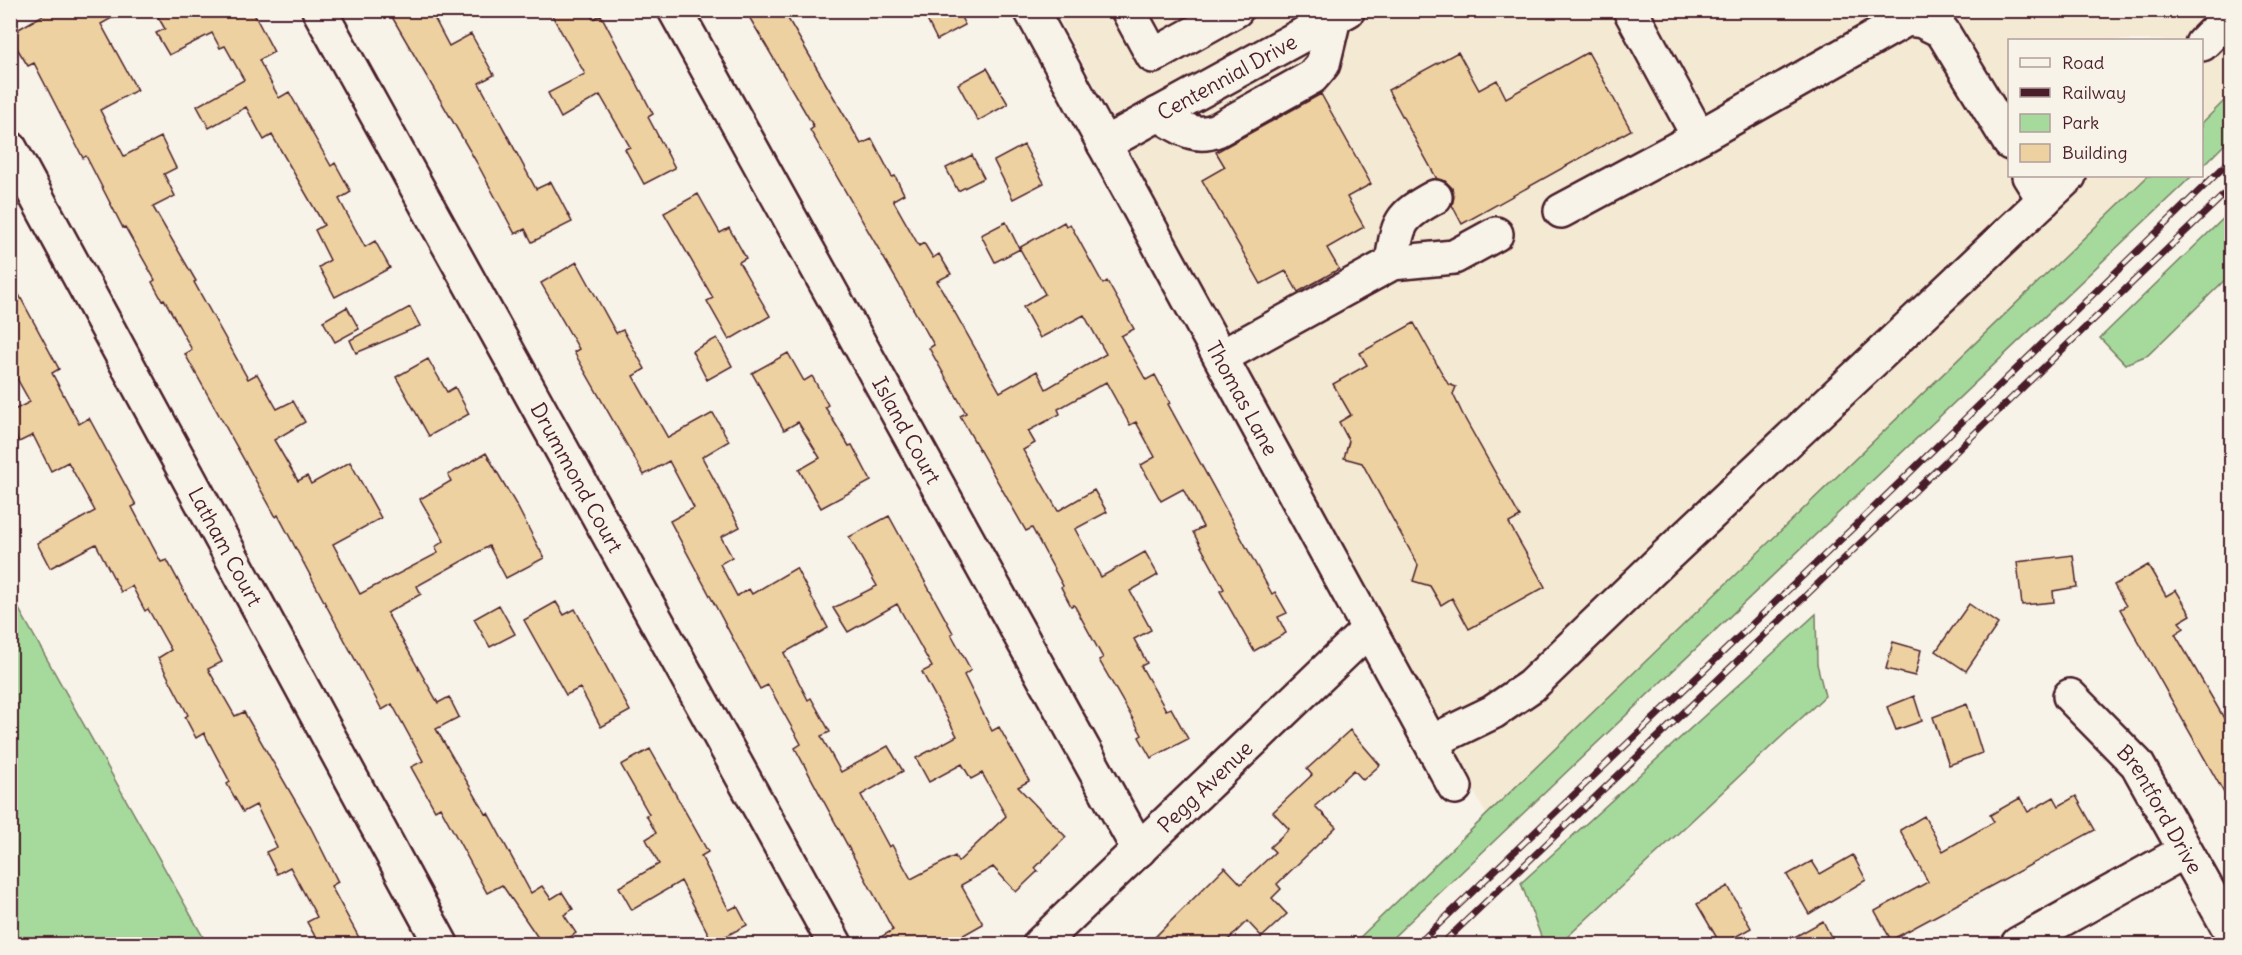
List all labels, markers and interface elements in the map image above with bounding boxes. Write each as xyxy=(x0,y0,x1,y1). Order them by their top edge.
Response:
street label: Centennial Drive xyxy=(1152,27,1301,126)
legend xyxy=(2008,39,2203,177)
text: Road xyxy=(2062,51,2105,74)
text: Railway xyxy=(2062,81,2126,104)
text: Park xyxy=(2062,111,2099,134)
text: Building xyxy=(2062,141,2127,164)
street label: Thomas Lane xyxy=(1201,336,1285,460)
street label: Island Court xyxy=(867,372,948,488)
street label: Drummond Court xyxy=(525,398,629,557)
street label: Latham Court xyxy=(183,482,269,610)
street label: Pegg Avenue xyxy=(1151,734,1258,838)
street label: Brentford Drive xyxy=(2112,739,2209,878)

